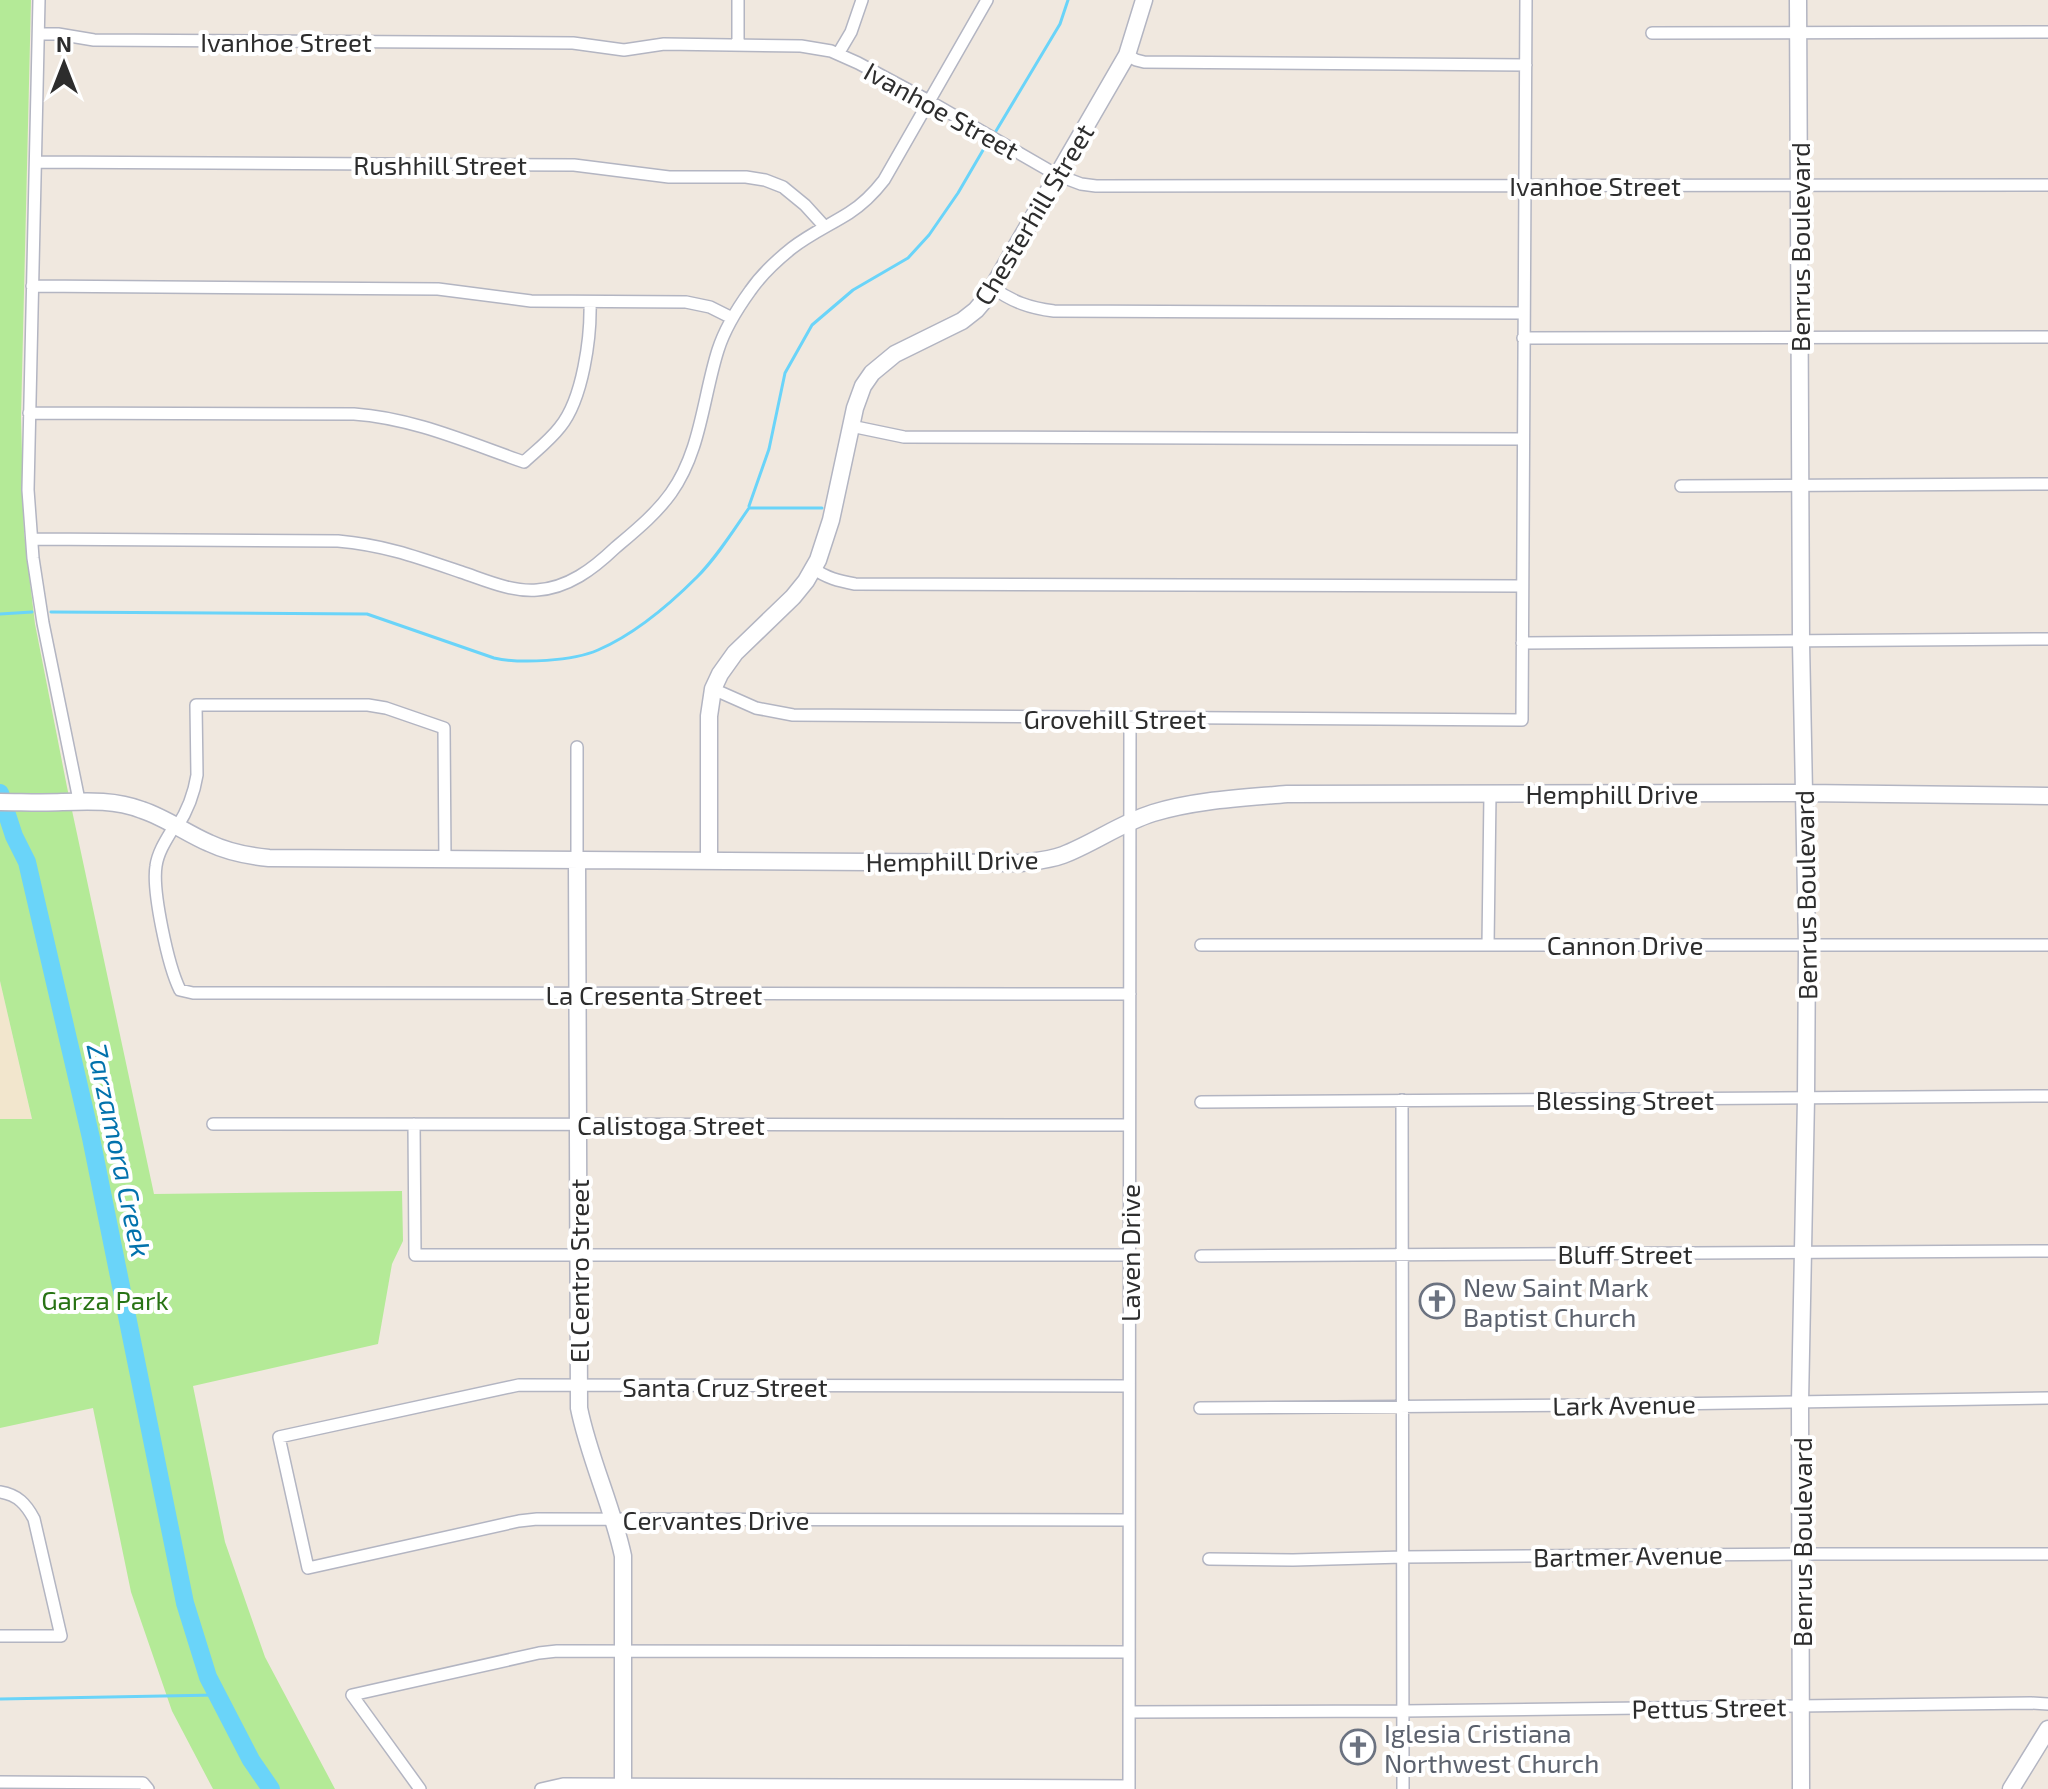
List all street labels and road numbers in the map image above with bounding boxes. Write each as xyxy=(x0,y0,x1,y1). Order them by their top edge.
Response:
street label: Ivanhoe Street xyxy=(200,26,372,57)
street label: Ivanhoe Street xyxy=(859,55,1025,165)
street label: Chesterhill Street xyxy=(967,118,1099,310)
street label: Benrus Boulevard xyxy=(1784,142,1815,352)
street label: Rushhill Street xyxy=(353,149,527,180)
street label: Ivanhoe Street xyxy=(1509,170,1681,201)
street label: Grovehill Street xyxy=(1023,703,1207,734)
street label: Hemphill Drive xyxy=(1525,778,1699,809)
street label: Benrus Boulevard xyxy=(1788,790,1822,1000)
street label: Hemphill Drive xyxy=(865,843,1039,877)
street label: Cannon Drive xyxy=(1547,929,1703,960)
street label: La Cresenta Street xyxy=(546,979,762,1010)
street label: Blessing Street xyxy=(1536,1084,1714,1115)
street label: Calistoga Street xyxy=(577,1109,765,1140)
street label: El Centro Street xyxy=(563,1179,594,1363)
street label: Laven Drive xyxy=(1114,1184,1145,1322)
street label: Bluff Street xyxy=(1557,1238,1693,1269)
street label: Santa Cruz Street xyxy=(622,1371,828,1402)
street label: Lark Avenue xyxy=(1552,1387,1696,1421)
street label: Benrus Boulevard xyxy=(1786,1437,1817,1647)
street label: Cervantes Drive xyxy=(623,1504,809,1535)
street label: Bartmer Avenue xyxy=(1533,1538,1723,1572)
street label: Pettus Street xyxy=(1631,1690,1787,1724)

